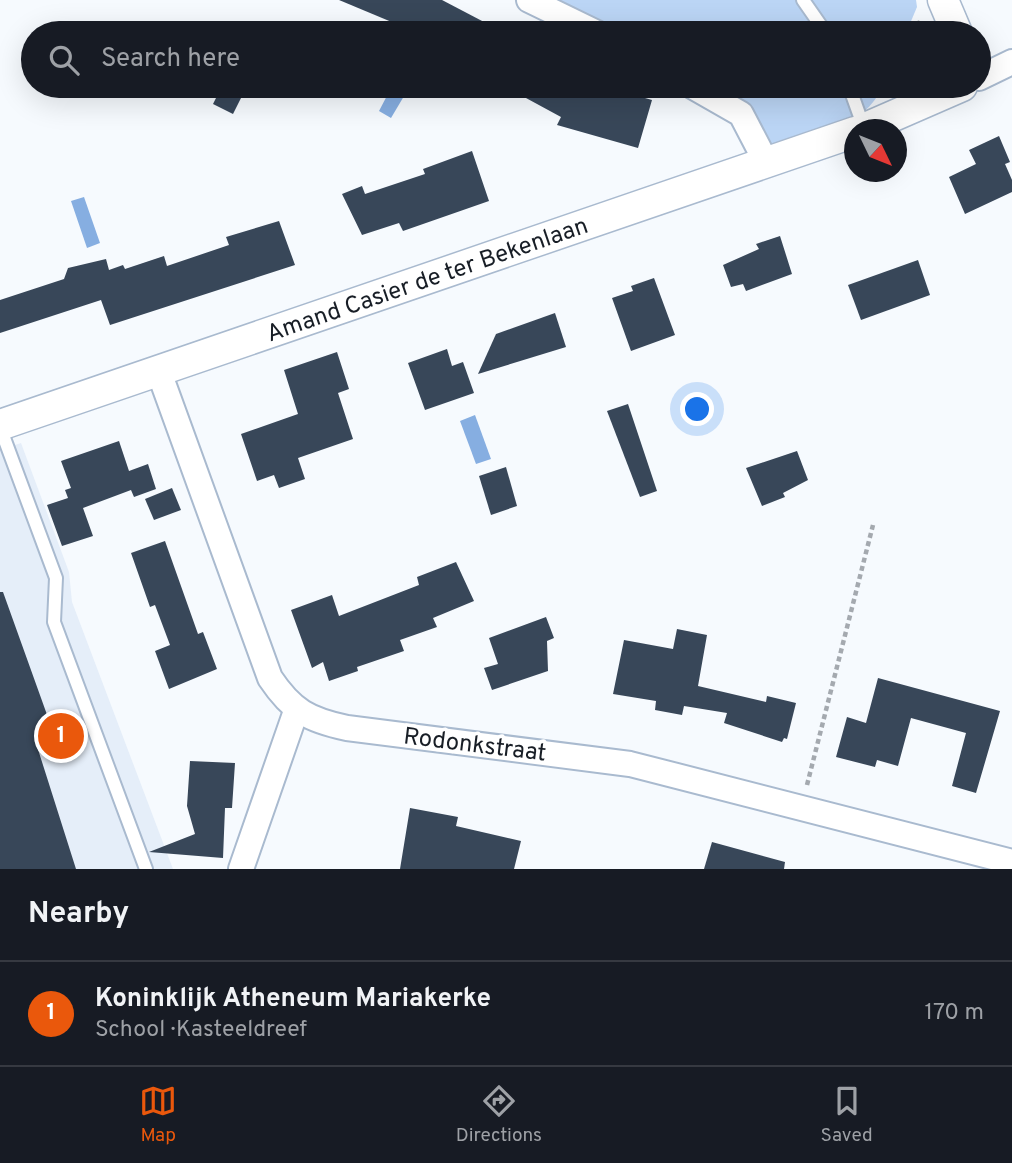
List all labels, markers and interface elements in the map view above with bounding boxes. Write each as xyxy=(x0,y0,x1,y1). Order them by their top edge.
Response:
search box xyxy=(21,21,991,98)
icon: search xyxy=(45,41,83,79)
text: Search here xyxy=(101,43,240,76)
north arrow xyxy=(844,119,907,182)
street label: Amand Casier de ter Bekenlaan xyxy=(263,212,592,350)
your location xyxy=(680,392,714,426)
pin: 1 xyxy=(38,710,84,762)
street label: Rodonkstraat xyxy=(402,722,548,770)
text: Nearby xyxy=(28,896,129,933)
text: Koninklijk Atheneum Mariakerke xyxy=(95,983,491,1016)
text: 1 xyxy=(46,999,56,1028)
text: 170 m xyxy=(925,999,984,1028)
text: School · Kasteeldreef xyxy=(95,1016,307,1045)
tab: Map xyxy=(139,1082,177,1148)
tab: Directions xyxy=(456,1082,542,1148)
tab: Saved xyxy=(821,1082,873,1148)

